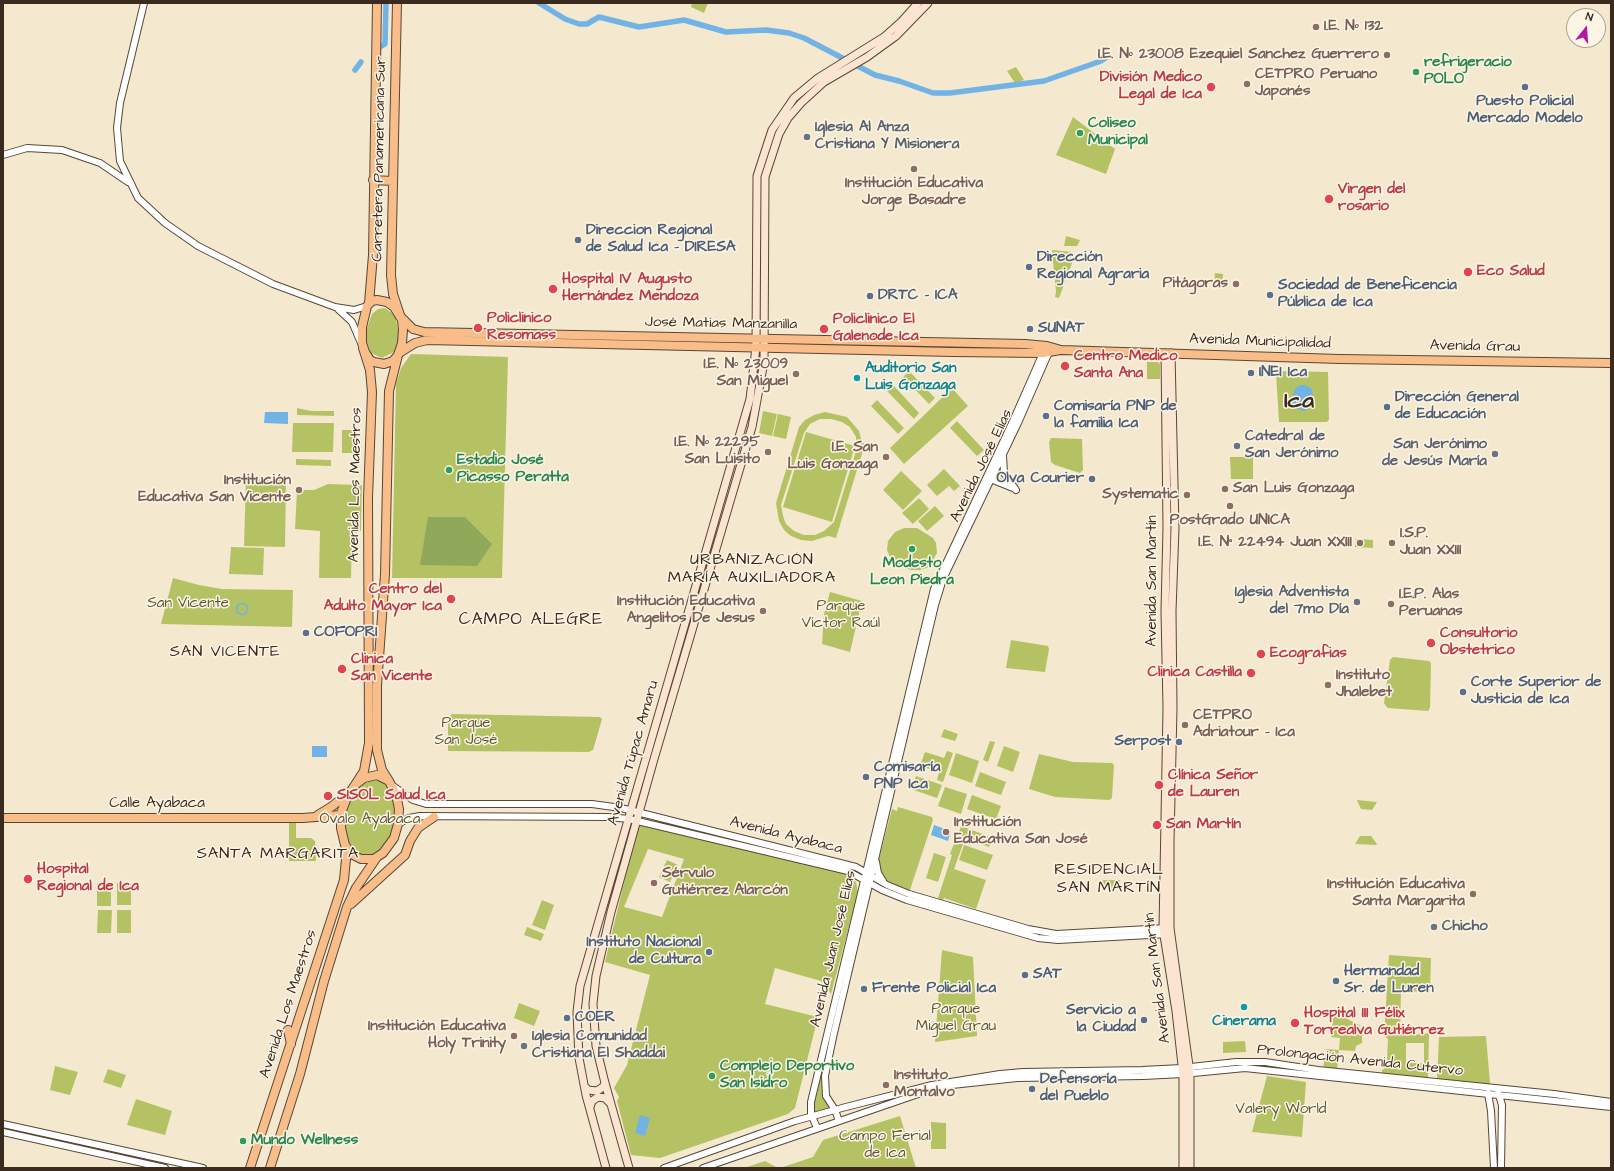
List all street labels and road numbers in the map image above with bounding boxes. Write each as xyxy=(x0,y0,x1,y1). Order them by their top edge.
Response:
street label: Carretera Panamericana Sur xyxy=(369,56,391,262)
street label: José Matías Manzanilla xyxy=(645,314,797,334)
street label: Avenida Municipalidad xyxy=(1189,331,1331,353)
street label: Avenida Grau xyxy=(1430,337,1520,357)
street label: Avenida Los Maestros xyxy=(346,407,366,563)
street label: Avenida José Elías xyxy=(947,407,1017,525)
street label: Avenida San Martín xyxy=(1144,515,1162,647)
street label: Avenida Túpac Amaru xyxy=(605,678,663,828)
street label: Calle Ayabaca xyxy=(109,795,205,813)
street label: Avenida Ayabaca xyxy=(728,813,844,859)
street label: Avenida Juan José Elías xyxy=(807,869,861,1029)
street label: Avenida San Martín xyxy=(1141,912,1175,1044)
street label: Avenida Los Maestros xyxy=(256,928,322,1080)
street label: Prolongación Avenida Cutervo xyxy=(1256,1041,1464,1081)

